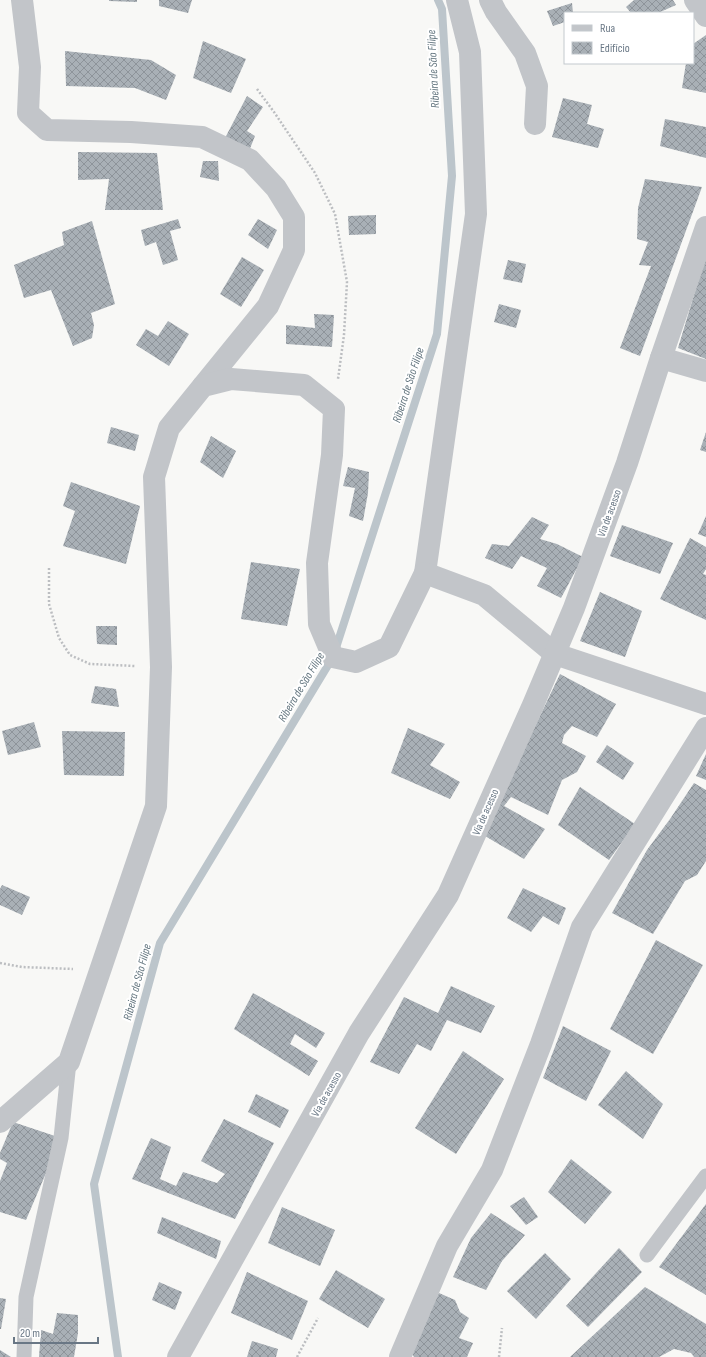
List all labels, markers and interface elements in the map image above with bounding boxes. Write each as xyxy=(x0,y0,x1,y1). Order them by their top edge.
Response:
legend xyxy=(564,12,694,64)
text: Rua xyxy=(600,21,616,36)
water label: Ribeira de São Filipe xyxy=(424,29,443,109)
text: Edifício xyxy=(600,41,630,56)
water label: Ribeira de São Filipe xyxy=(389,345,428,425)
street label: Via de acesso xyxy=(595,487,624,538)
water label: Ribeira de São Filipe xyxy=(275,650,328,725)
street label: Via de acesso xyxy=(470,787,502,837)
water label: Ribeira de São Filipe xyxy=(120,942,155,1022)
street label: Via de acesso xyxy=(309,1069,344,1119)
scale bar xyxy=(14,1319,98,1345)
text: 20 m xyxy=(20,1326,40,1341)

